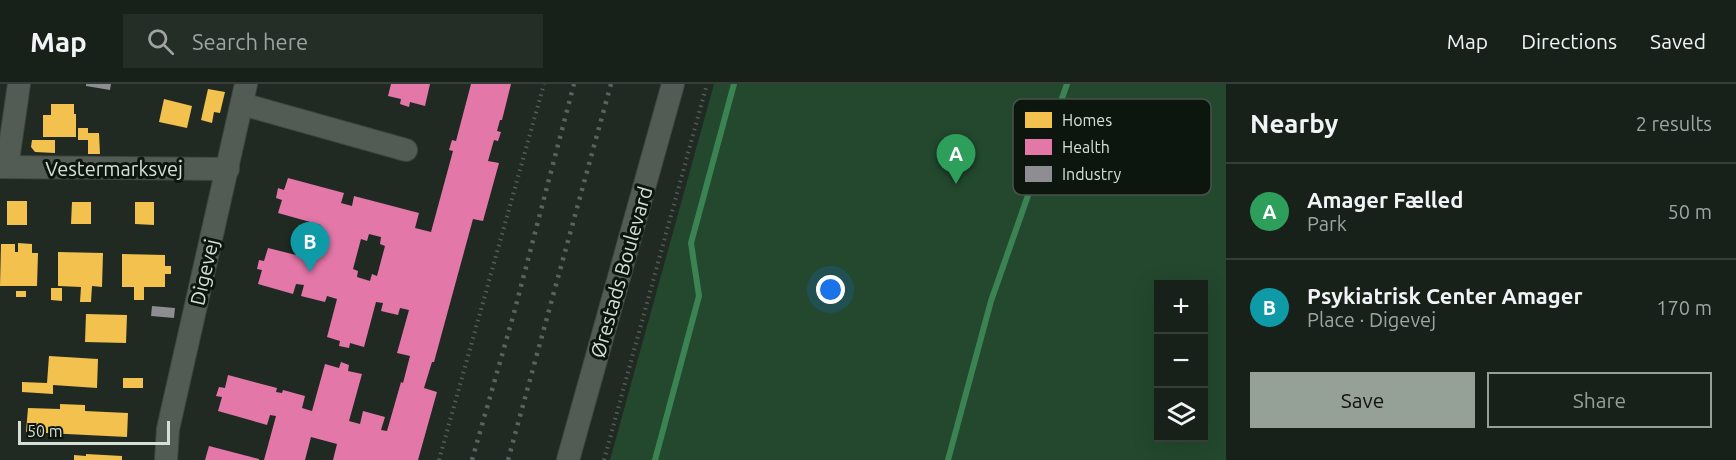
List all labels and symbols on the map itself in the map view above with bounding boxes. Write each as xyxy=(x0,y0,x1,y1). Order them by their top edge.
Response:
legend xyxy=(1013,99,1211,195)
text: Homes xyxy=(1062,111,1112,129)
pin: A xyxy=(936,135,976,184)
text: Health xyxy=(1062,138,1110,156)
street label: Vestermarksvej xyxy=(45,157,183,180)
text: Industry xyxy=(1062,165,1121,183)
street label: Ørestads Boulevard xyxy=(586,184,656,360)
pin: B xyxy=(290,222,330,272)
street label: Digevej xyxy=(185,237,223,307)
your location xyxy=(816,275,845,304)
scale bar xyxy=(18,418,170,446)

